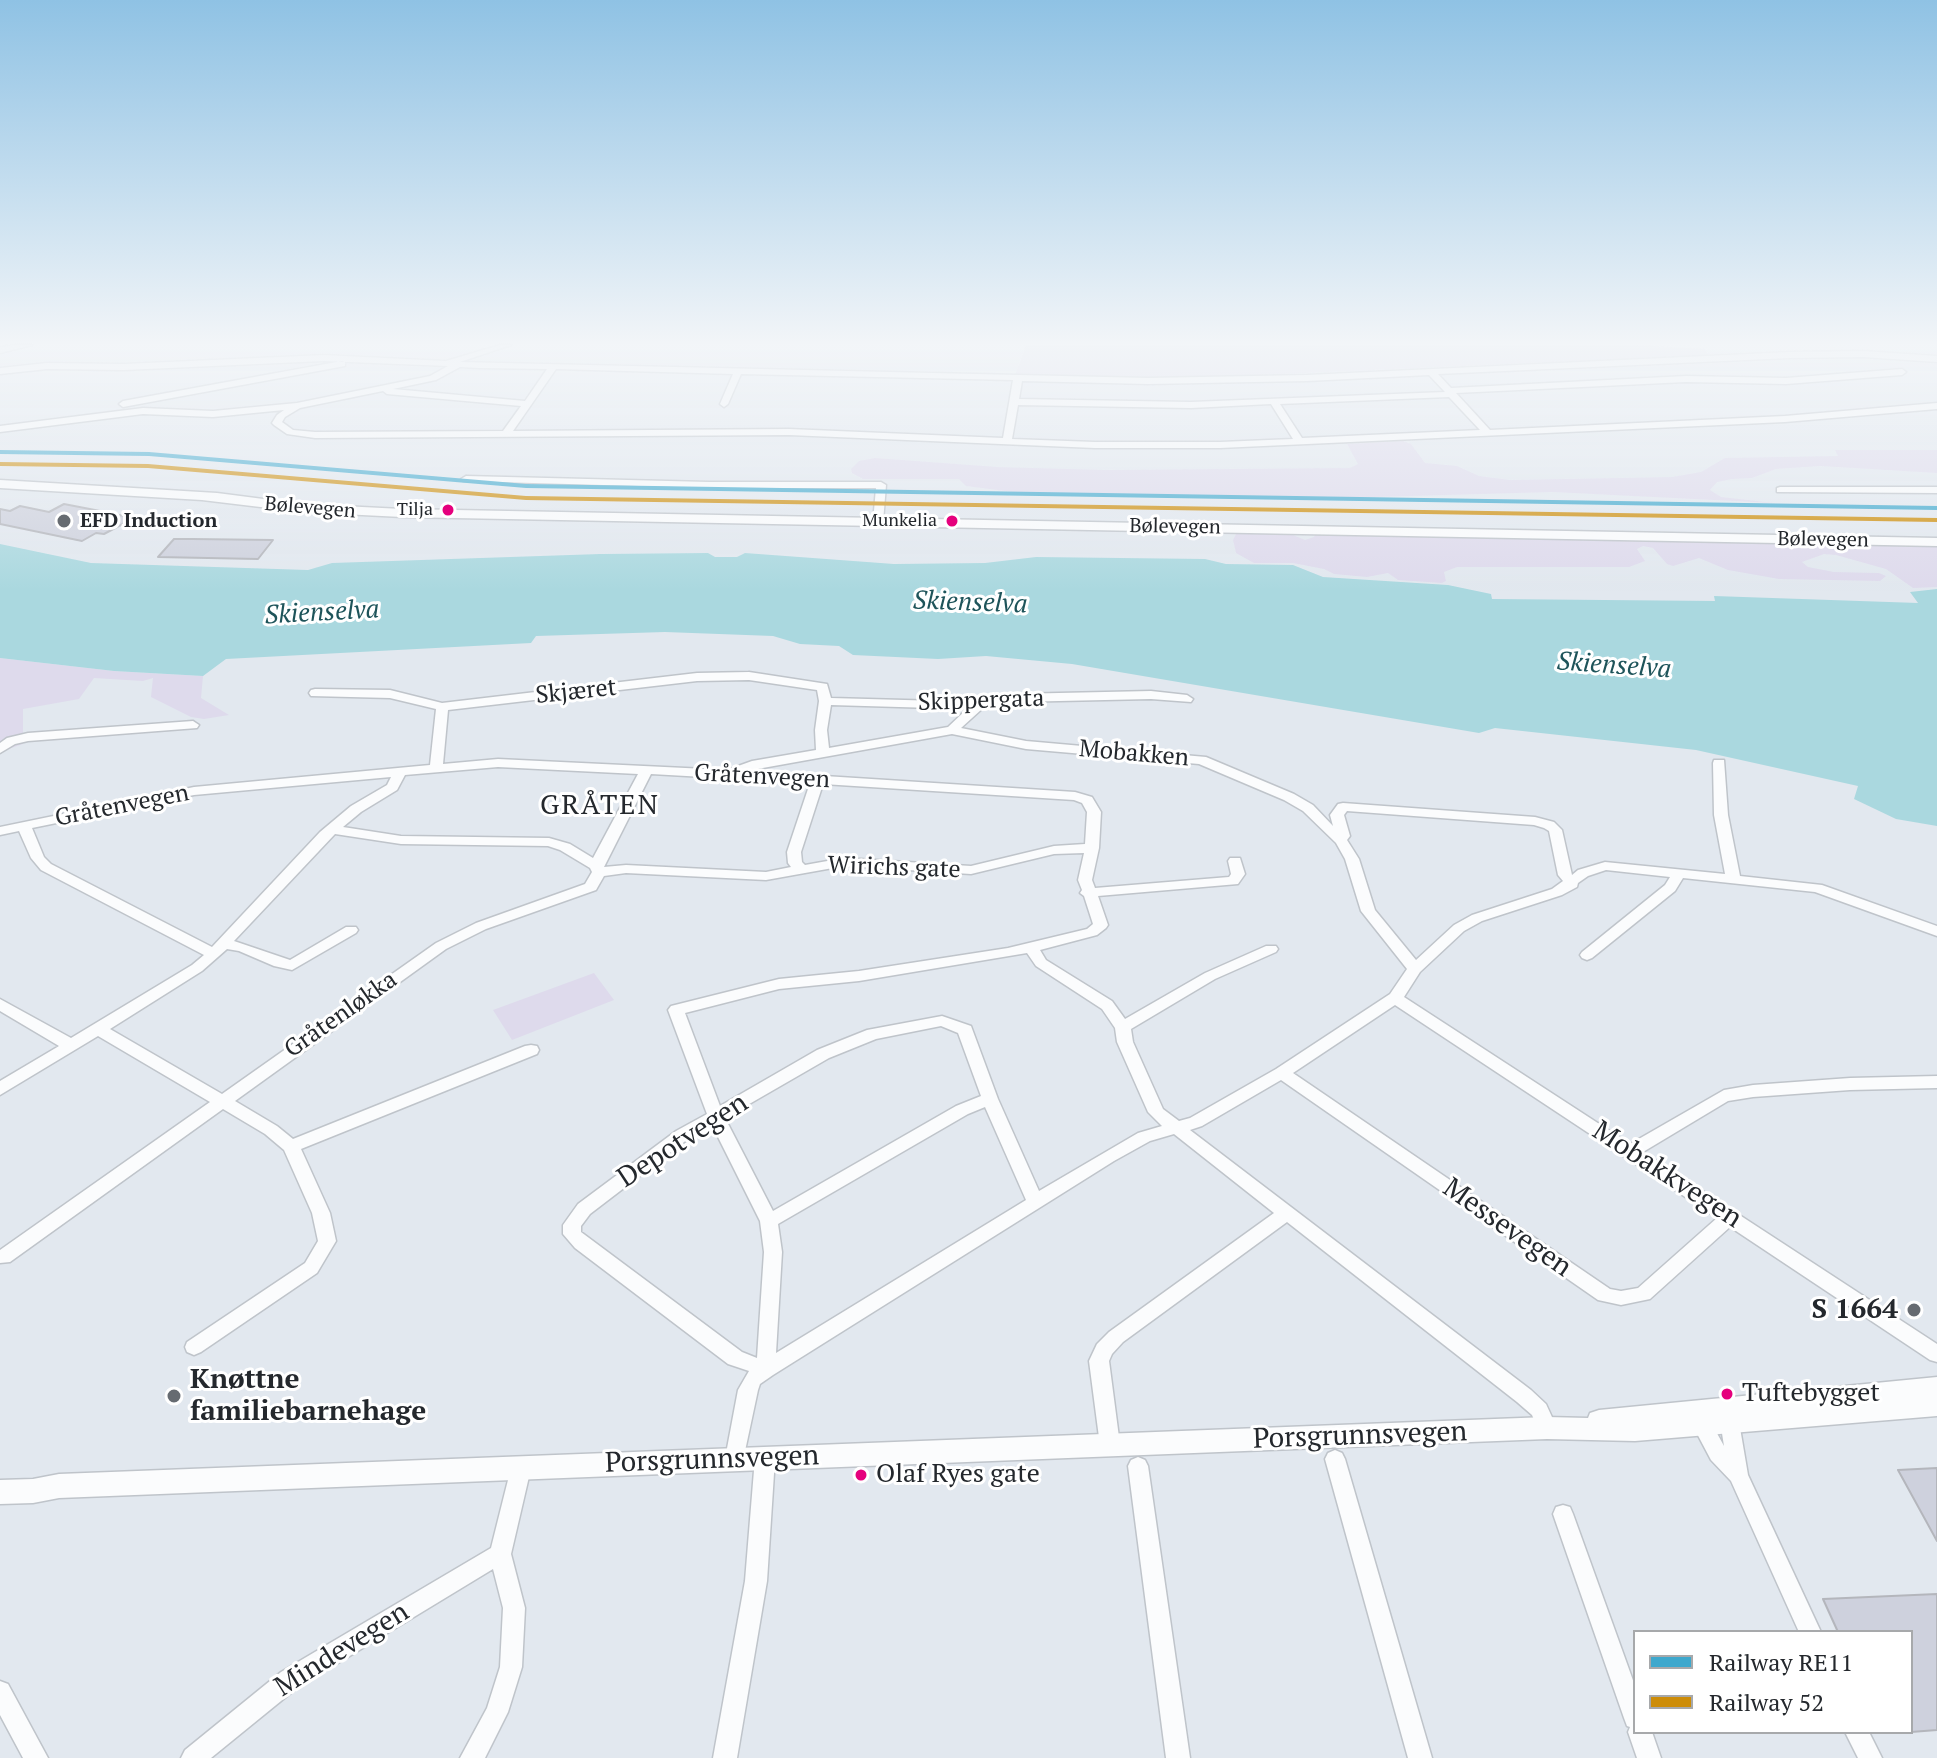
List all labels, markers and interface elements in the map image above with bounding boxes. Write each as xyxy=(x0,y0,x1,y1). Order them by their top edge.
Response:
street label: Bølevegen xyxy=(263,492,357,524)
place label: Tilja xyxy=(397,499,433,521)
marker: Tilja xyxy=(440,502,456,518)
place label: EFD Induction xyxy=(80,509,217,533)
place label: Munkelia xyxy=(862,510,937,532)
marker: EFD Induction xyxy=(55,512,73,530)
marker: Munkelia xyxy=(944,513,960,529)
street label: Bølevegen xyxy=(1129,514,1221,540)
street label: Bølevegen xyxy=(1777,527,1869,553)
water label: Skienselva xyxy=(912,585,1028,621)
water label: Skienselva xyxy=(264,594,380,632)
water label: Skienselva xyxy=(1556,646,1672,686)
street label: Skjæret xyxy=(534,673,618,711)
street label: Skippergata xyxy=(917,684,1045,718)
street label: Mobakken xyxy=(1078,735,1190,773)
street label: Gråtenvegen xyxy=(693,759,831,795)
street label: Gråtenvegen xyxy=(53,779,191,833)
district label: GRÅTEN xyxy=(540,789,660,823)
street label: Wirichs gate xyxy=(827,851,961,885)
street label: Gråtenløkka xyxy=(279,966,403,1064)
street label: Depotvegen xyxy=(612,1086,754,1196)
street label: Mobakkvegen xyxy=(1586,1114,1748,1236)
street label: Messevegen xyxy=(1436,1171,1578,1285)
place label: S 1664 xyxy=(1812,1293,1898,1327)
marker: S 1664 xyxy=(1905,1301,1923,1319)
place label: Knøttne familiebarnehage xyxy=(190,1363,426,1429)
place label: Tuftebygget xyxy=(1742,1378,1880,1410)
marker: Tuftebygget xyxy=(1719,1386,1735,1402)
marker: Knøttne familiebarnehage xyxy=(165,1387,183,1405)
street label: Porsgrunnsvegen xyxy=(1252,1415,1468,1457)
street label: Porsgrunnsvegen xyxy=(604,1439,820,1481)
place label: Olaf Ryes gate xyxy=(876,1459,1040,1491)
marker: Olaf Ryes gate xyxy=(853,1467,869,1483)
street label: Mindevegen xyxy=(269,1596,415,1704)
legend xyxy=(1633,1630,1913,1734)
text: Railway RE11 xyxy=(1709,1646,1853,1678)
text: Railway 52 xyxy=(1709,1686,1824,1718)

